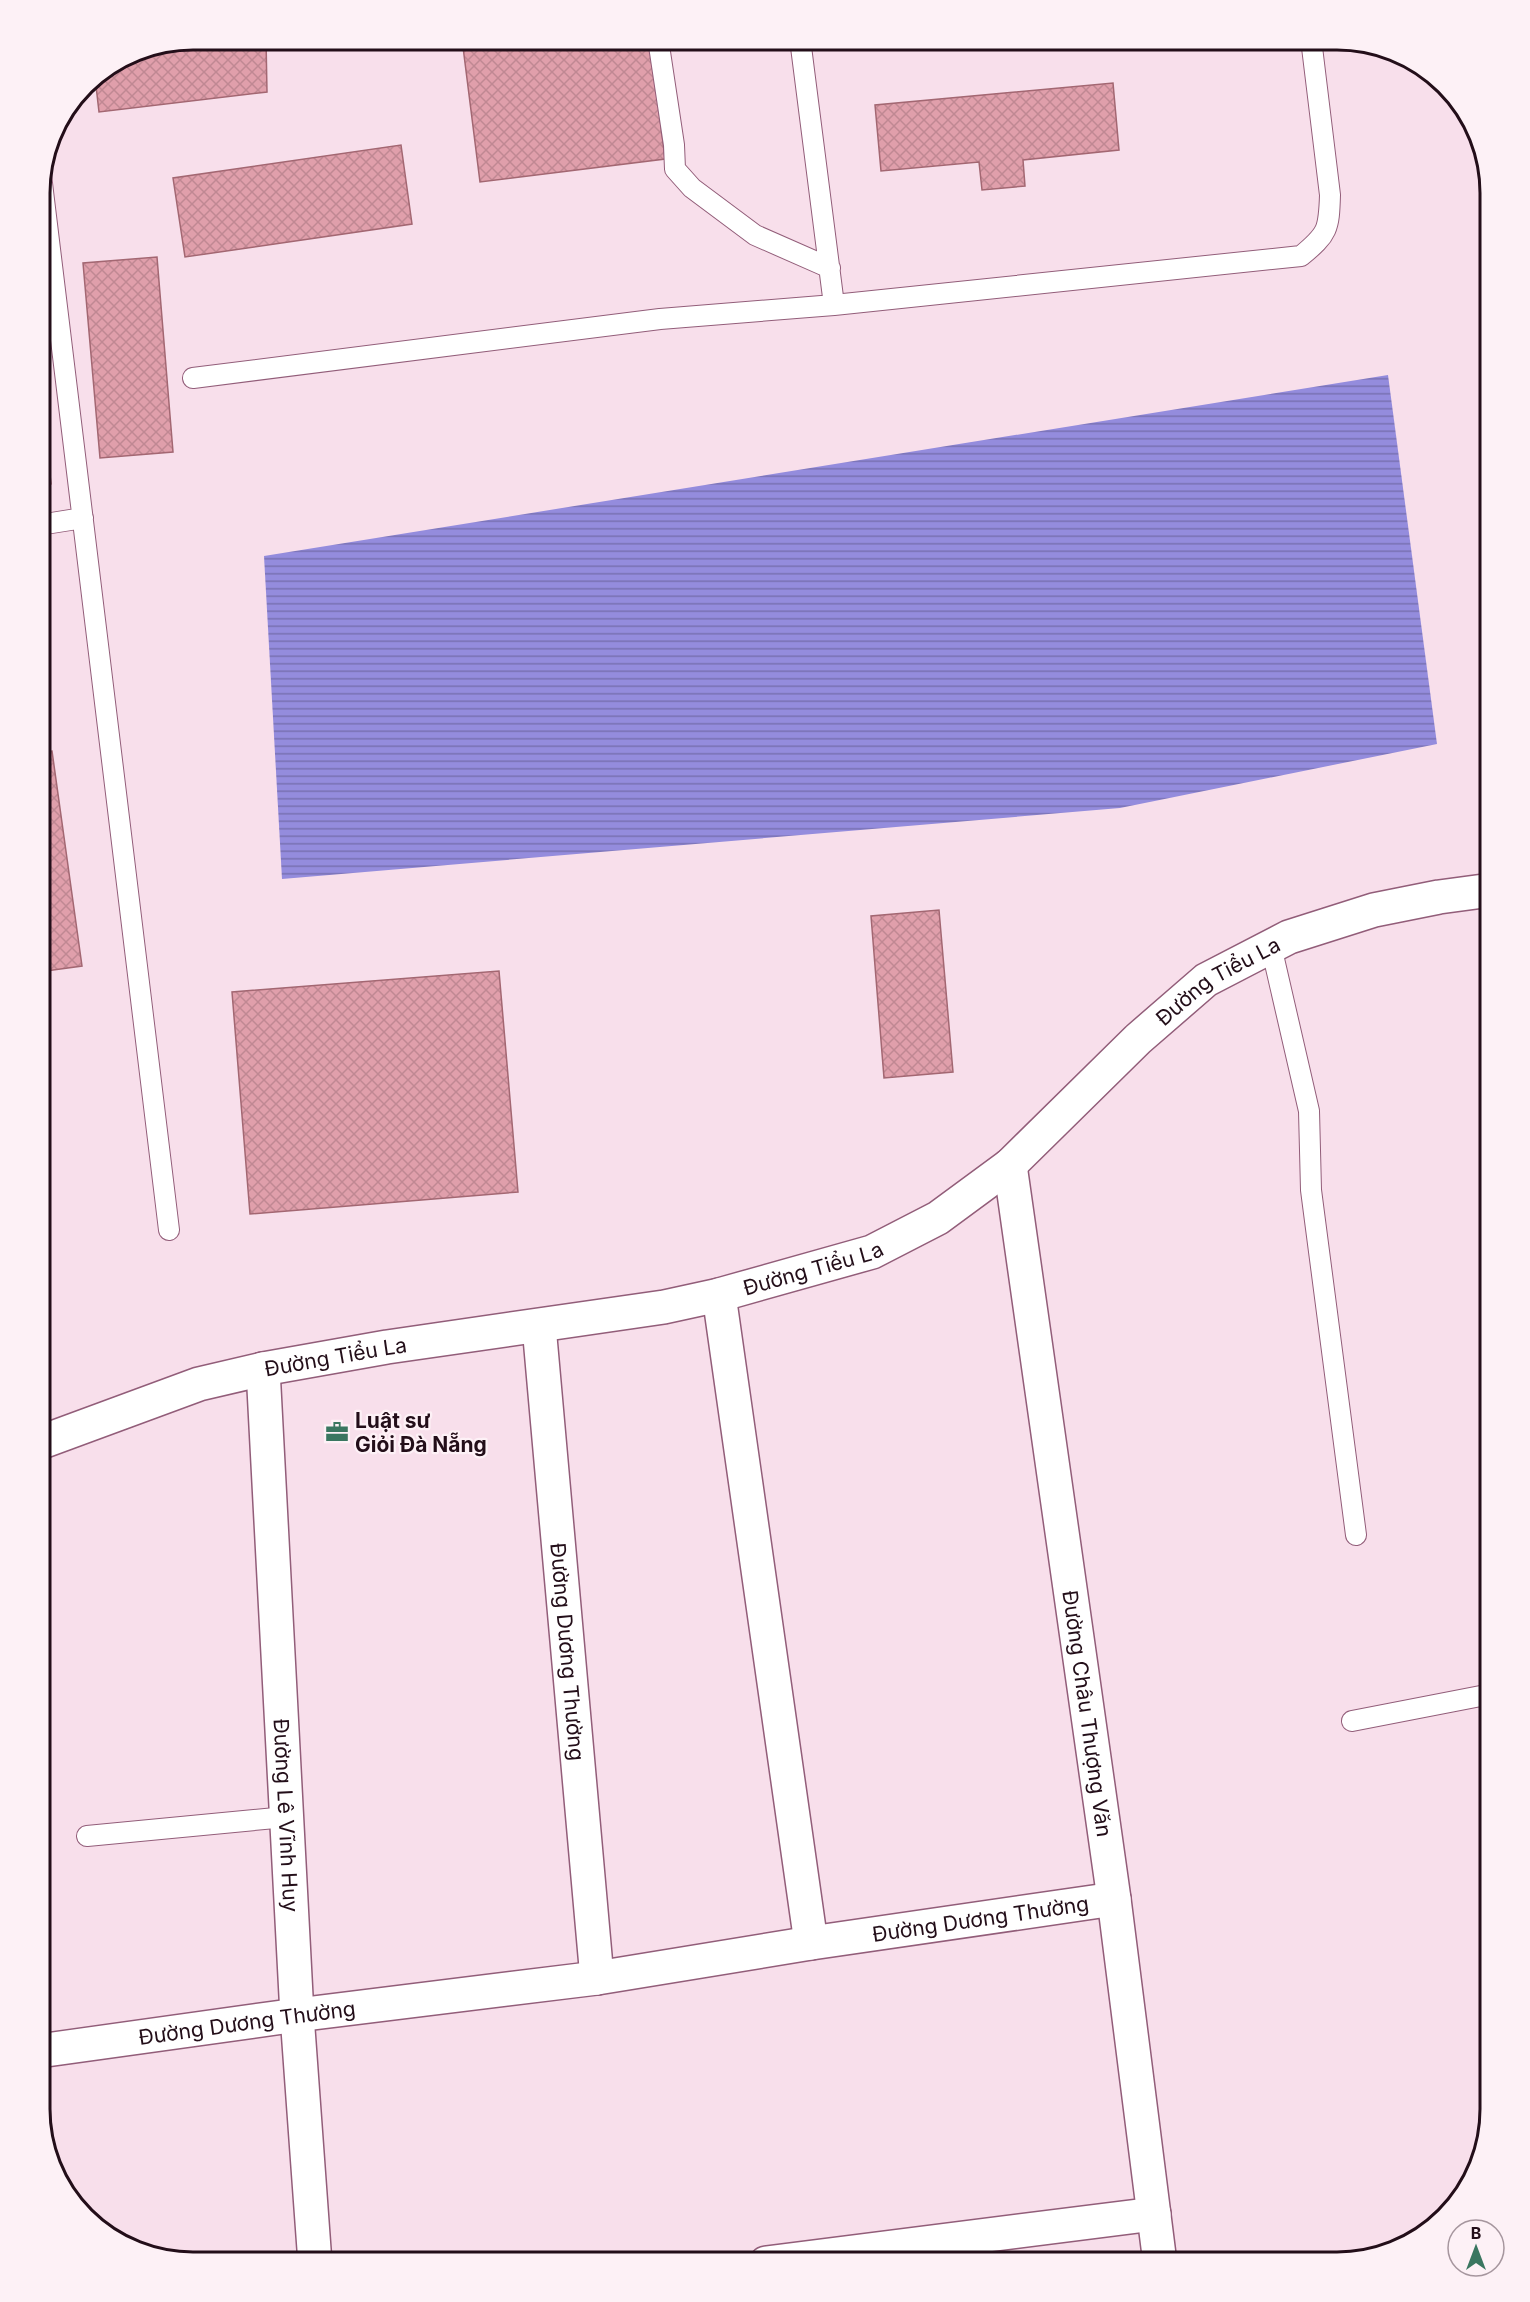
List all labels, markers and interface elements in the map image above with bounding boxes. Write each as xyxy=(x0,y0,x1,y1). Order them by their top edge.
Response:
street label: Đường Tiểu La xyxy=(1150,931,1284,1030)
street label: Đường Tiểu La xyxy=(740,1236,887,1300)
street label: Đường Tiểu La xyxy=(262,1332,408,1381)
place label: Luật sư Giỏi Đà Nẵng xyxy=(355,1408,487,1457)
office icon: Luật sư Giỏi Đà Nẵng xyxy=(324,1419,350,1445)
street label: Đường Dương Thường xyxy=(546,1542,590,1762)
street label: Đường Châu Thượng Văn xyxy=(1058,1589,1118,1838)
street label: Đường Lê Vĩnh Huy xyxy=(269,1718,304,1913)
street label: Đường Dương Thường xyxy=(871,1890,1091,1946)
street label: Đường Dương Thường xyxy=(137,1995,357,2049)
north arrow xyxy=(1446,2218,1506,2278)
text: B xyxy=(1471,2223,1481,2243)

